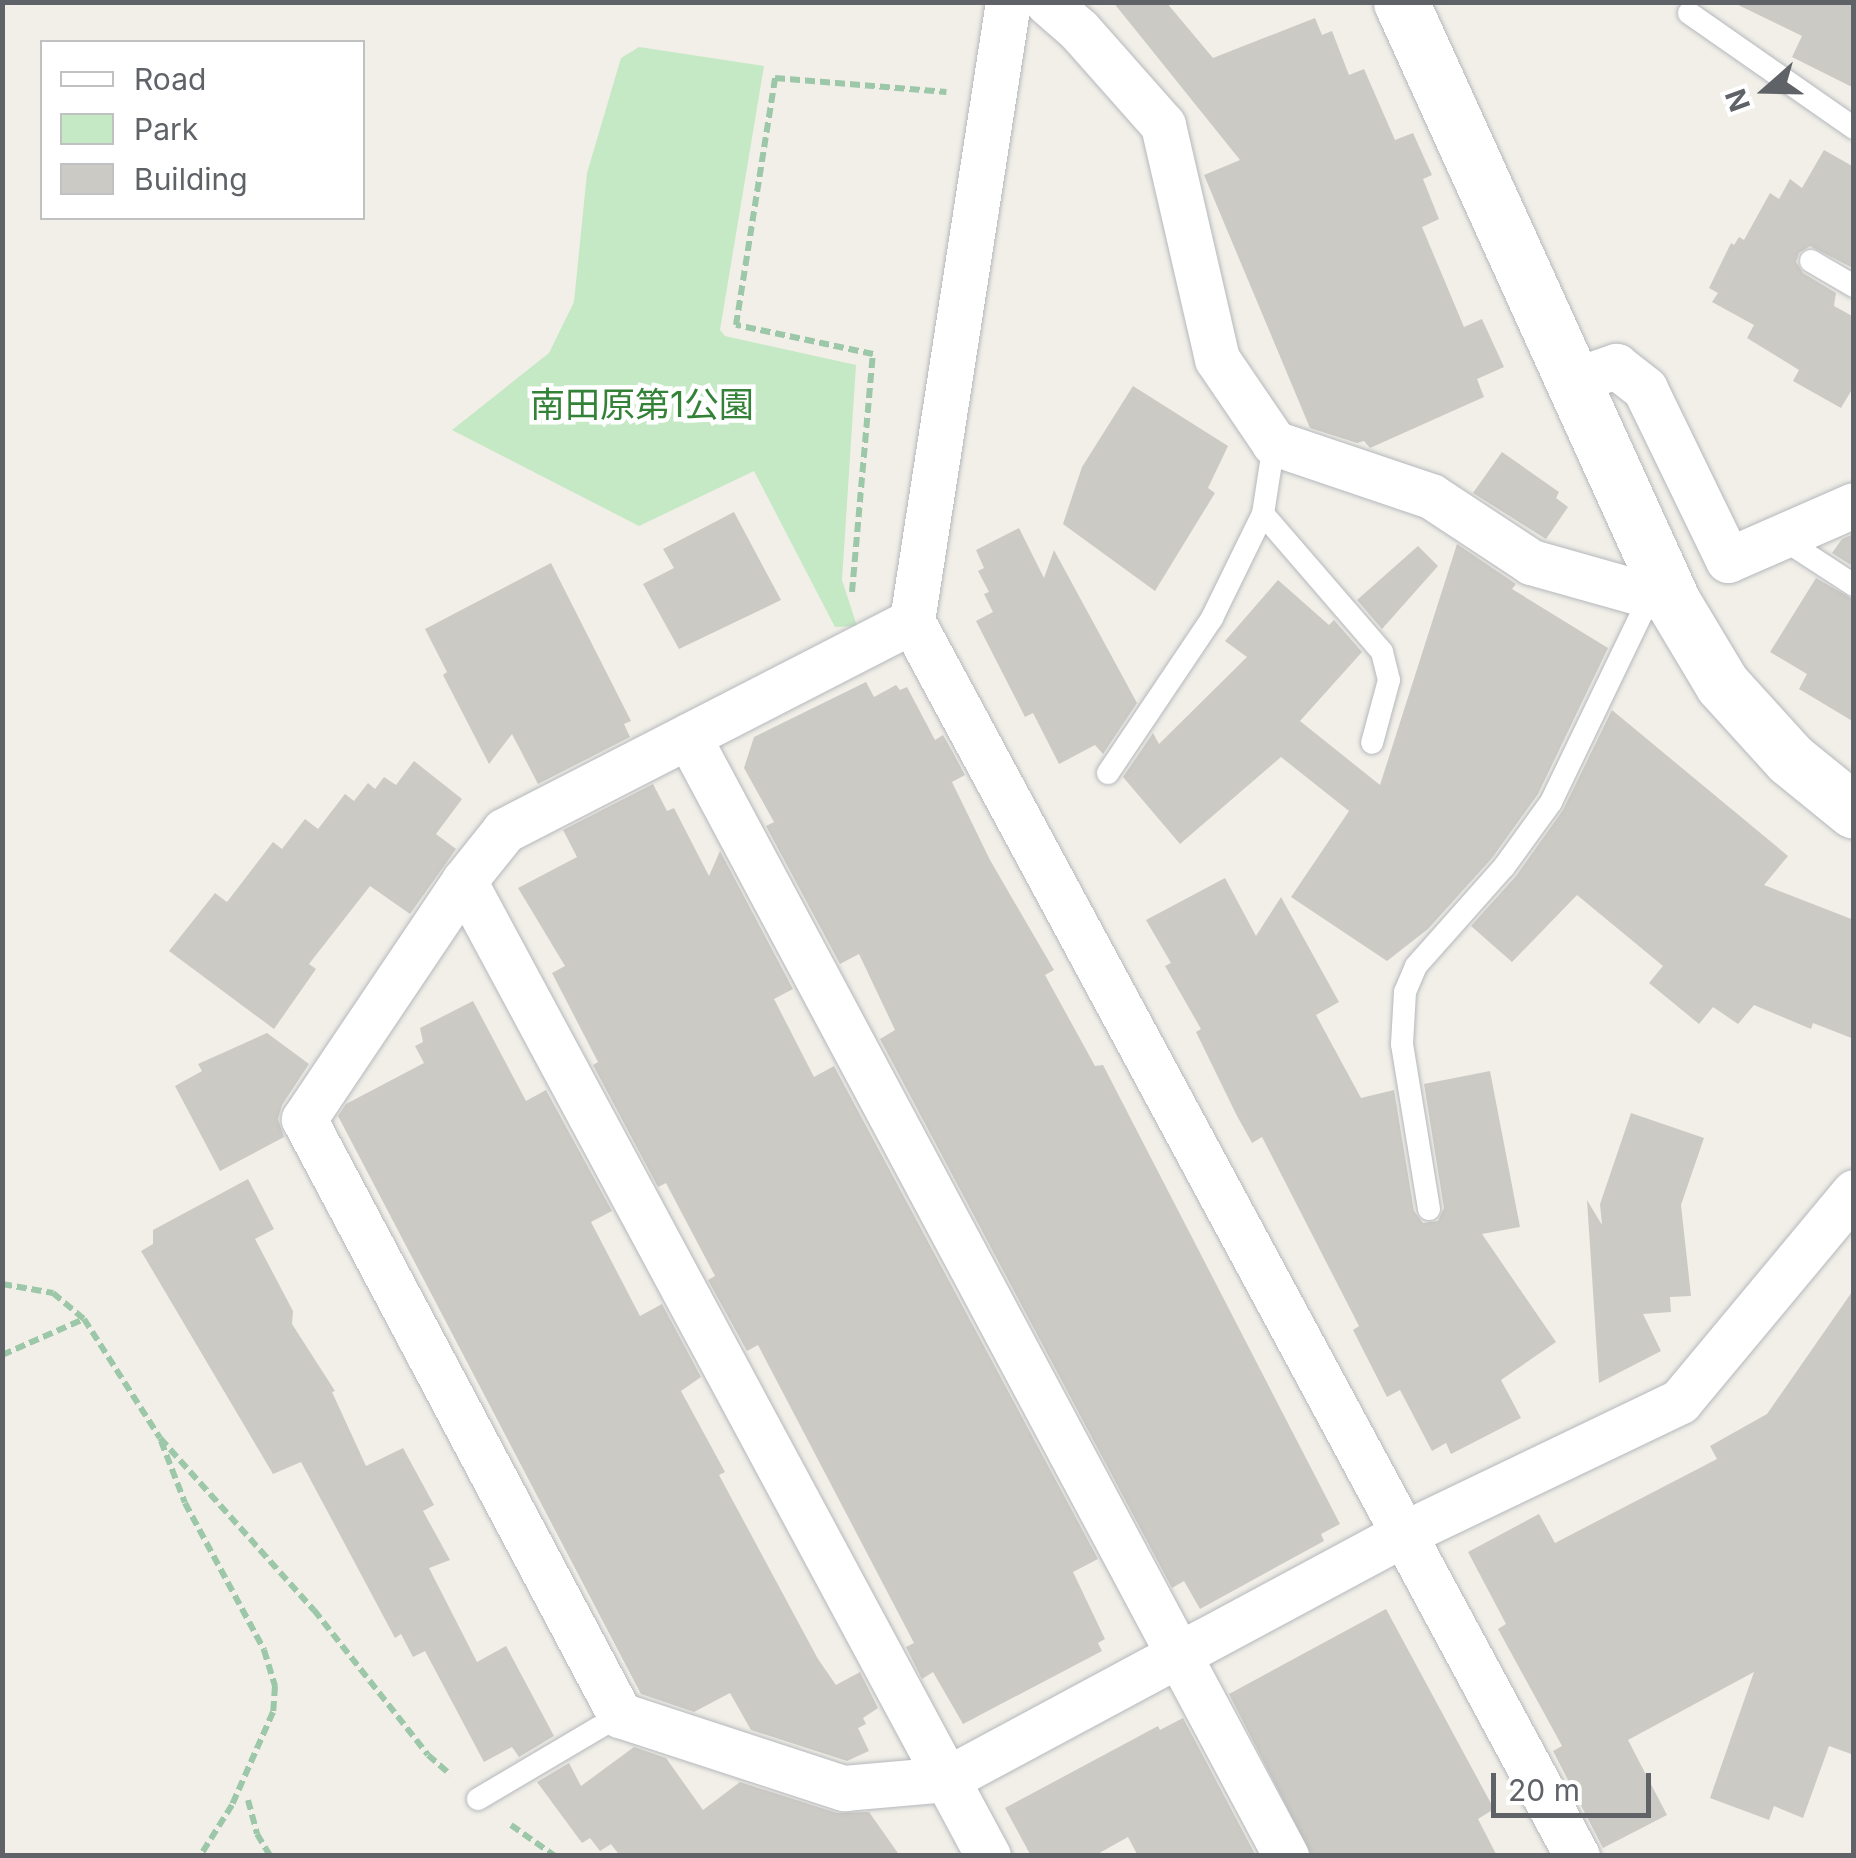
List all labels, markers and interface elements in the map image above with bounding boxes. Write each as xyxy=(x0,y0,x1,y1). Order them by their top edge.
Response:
legend xyxy=(40,40,365,220)
north arrow xyxy=(1716,40,1816,140)
text: Road xyxy=(134,61,206,97)
text: N xyxy=(1718,84,1757,116)
text: Park xyxy=(134,111,198,147)
text: Building xyxy=(134,161,248,197)
park label: 南田原第1公園 xyxy=(530,383,754,425)
scale bar xyxy=(1496,1753,1656,1815)
text: 20 m xyxy=(1508,1772,1580,1808)

